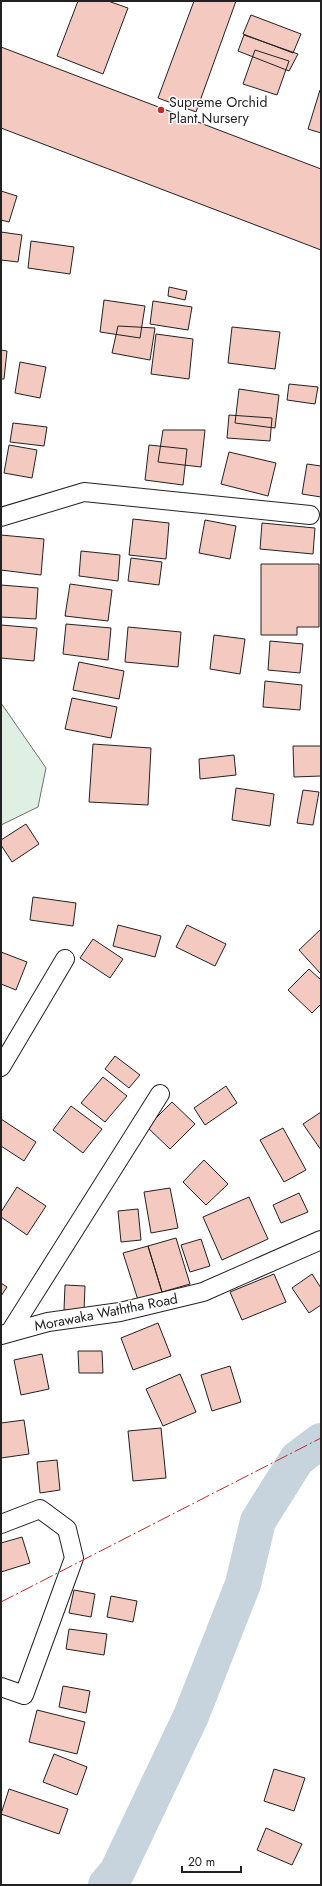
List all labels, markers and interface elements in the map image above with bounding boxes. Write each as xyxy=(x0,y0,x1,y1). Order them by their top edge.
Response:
place label: Supreme Orchid Plant Nursery xyxy=(169,92,267,128)
marker: Supreme Orchid Plant Nursery xyxy=(156,105,166,115)
street label: Morawaka Waththa Road xyxy=(33,1288,179,1336)
scale bar xyxy=(182,1848,241,1874)
text: 20 m xyxy=(188,1853,215,1871)

